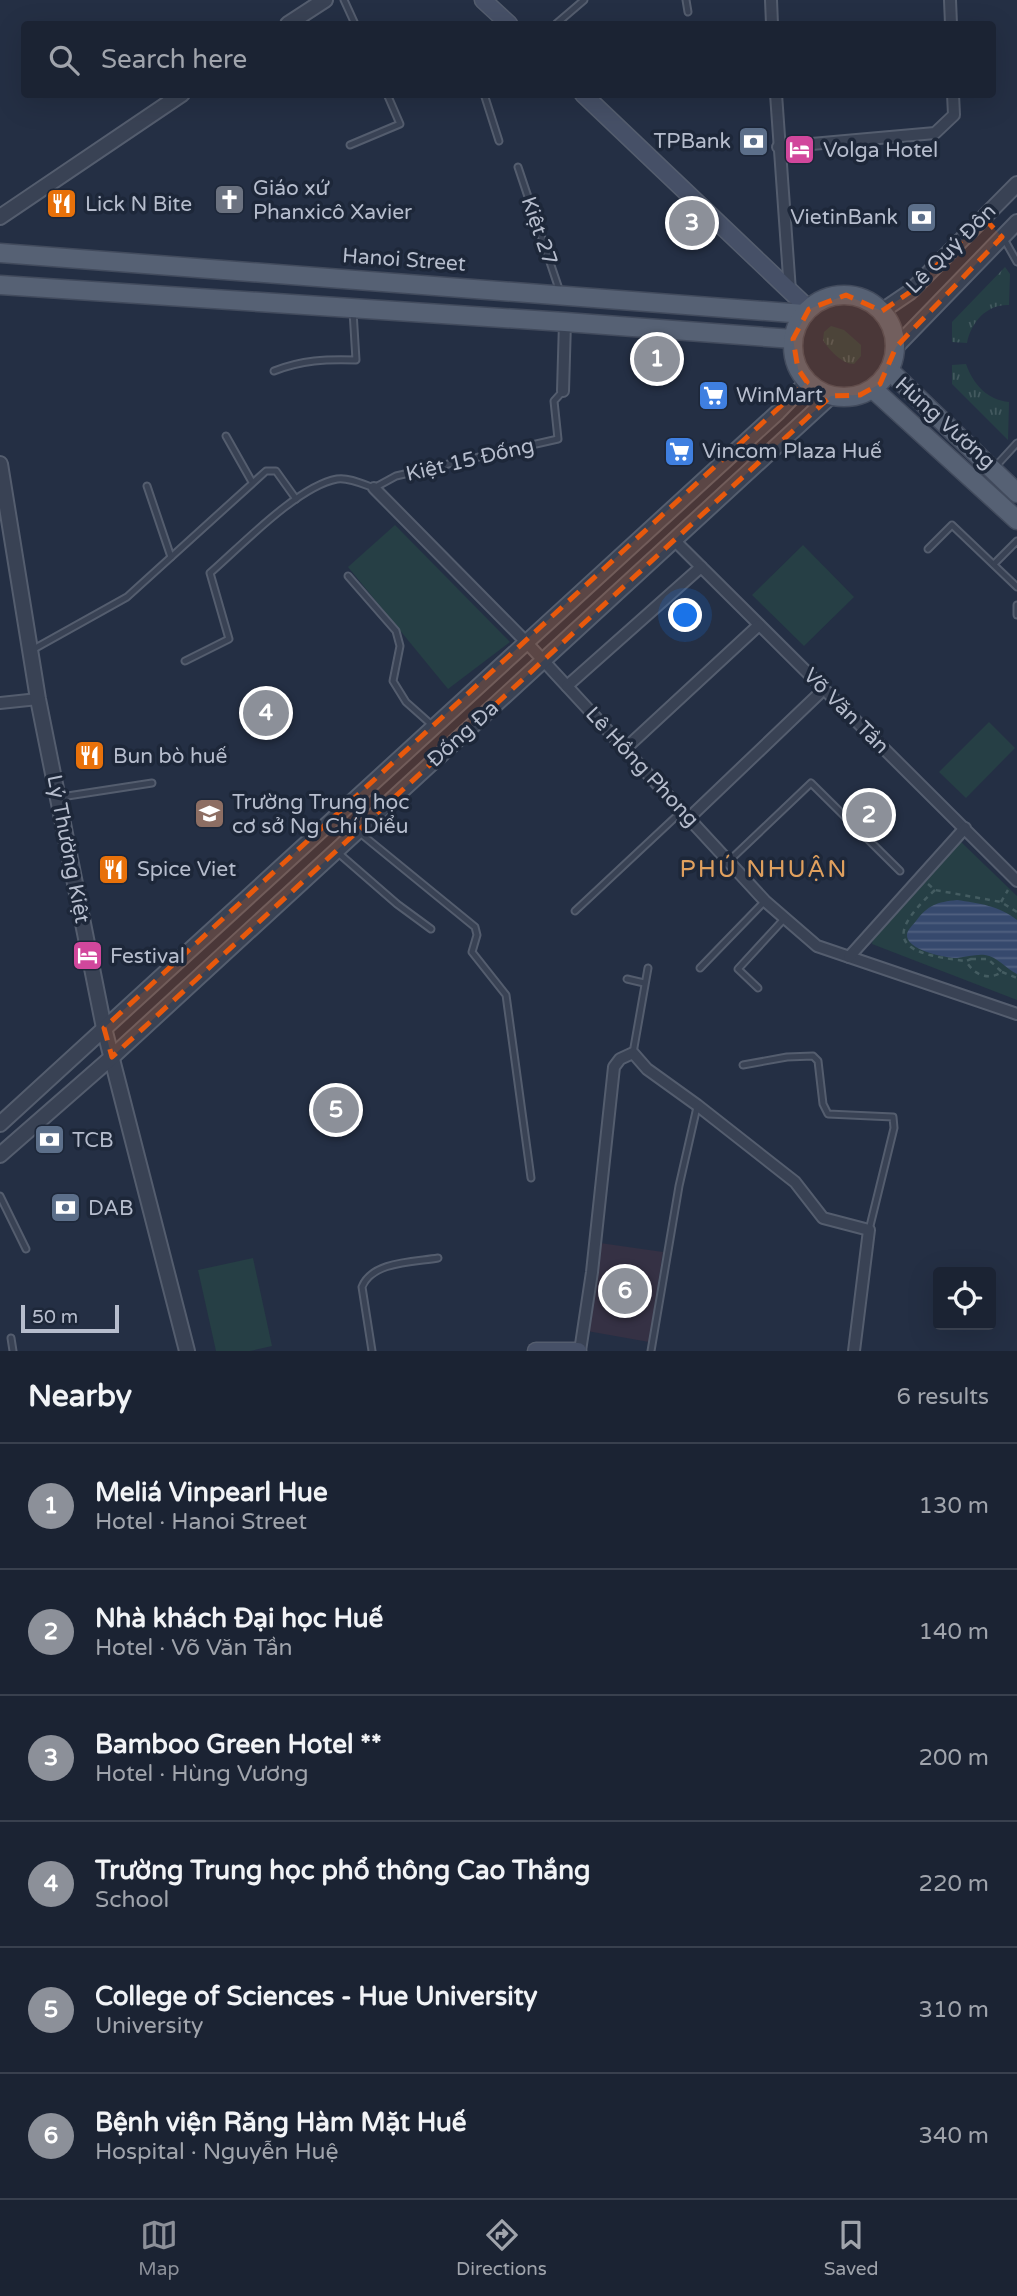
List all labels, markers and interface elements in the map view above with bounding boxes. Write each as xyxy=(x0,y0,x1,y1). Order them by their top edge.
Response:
search box xyxy=(21,21,996,98)
icon: search xyxy=(45,41,83,79)
text: Search here xyxy=(101,44,247,75)
bank icon: TPBank xyxy=(737,124,771,158)
place label: TPBank xyxy=(654,129,731,154)
hotel icon: Volga Hotel xyxy=(783,133,817,167)
place label: Volga Hotel xyxy=(823,138,938,163)
place label: Giáo xứ Phanxicô Xavier xyxy=(253,176,412,225)
church icon: Giáo xứ Phanxicô Xavier xyxy=(213,183,247,217)
restaurant icon: Lick N Bite xyxy=(45,187,79,221)
place label: Lick N Bite xyxy=(85,192,192,217)
street label: Kiệt 27 xyxy=(516,193,562,269)
pin: 3 xyxy=(669,197,715,249)
street label: Lê Quý Đôn xyxy=(901,199,1001,299)
bank icon: VietinBank xyxy=(904,200,938,234)
place label: VietinBank xyxy=(790,205,898,230)
street label: Hanoi Street xyxy=(341,243,467,277)
pin: 1 xyxy=(634,333,680,385)
street label: Hùng Vương xyxy=(890,372,1000,474)
supermarket icon: WinMart xyxy=(696,378,730,412)
place label: WinMart xyxy=(736,383,823,408)
street label: Kiệt 15 Đống xyxy=(403,433,537,487)
supermarket icon: Vincom Plaza Huế xyxy=(662,434,696,468)
place label: Vincom Plaza Huế xyxy=(702,439,882,464)
your location xyxy=(668,598,702,632)
street label: Võ Văn Tần xyxy=(798,663,894,759)
pin: 4 xyxy=(243,687,289,739)
street label: Đống Đa xyxy=(422,696,504,772)
street label: Lê Hồng Phong xyxy=(580,702,704,832)
restaurant icon: Bun bò huế xyxy=(73,739,107,773)
place label: Bun bò huế xyxy=(113,744,227,769)
street label: Lý Thường Kiệt xyxy=(41,773,95,925)
pin: 2 xyxy=(846,789,892,841)
place label: Trường Trung học cơ sở Ng Chí Diểu xyxy=(232,790,409,839)
school or university icon: Trường Trung học cơ sở Ng Chí Diểu xyxy=(192,797,226,831)
restaurant icon: Spice Viet xyxy=(97,852,131,886)
district label: PHÚ NHUẬN xyxy=(680,854,848,884)
place label: Spice Viet xyxy=(137,857,236,882)
hotel icon: Festival xyxy=(70,939,104,973)
place label: Festival xyxy=(110,944,185,969)
pin: 5 xyxy=(313,1084,359,1136)
bank icon: TCB xyxy=(32,1123,66,1157)
place label: TCB xyxy=(72,1128,113,1153)
bank icon: DAB xyxy=(48,1191,82,1225)
place label: DAB xyxy=(88,1196,134,1221)
pin: 6 xyxy=(602,1265,648,1317)
map controls xyxy=(933,1267,996,1330)
button: locate xyxy=(933,1267,996,1330)
scale bar xyxy=(21,1302,119,1334)
text: 50 m xyxy=(32,1306,78,1328)
text: Nearby xyxy=(28,1378,132,1415)
text: 6 results xyxy=(896,1383,989,1411)
text: Meliá Vinpearl Hue xyxy=(95,1477,328,1508)
text: 1 xyxy=(44,1492,58,1520)
text: 130 m xyxy=(919,1492,989,1520)
text: Hotel · Hanoi Street xyxy=(95,1508,307,1536)
text: Nhà khách Đại học Huế xyxy=(95,1603,383,1634)
text: 2 xyxy=(44,1618,58,1646)
text: 140 m xyxy=(919,1618,989,1646)
text: Hotel · Võ Văn Tần xyxy=(95,1634,293,1662)
text: Bamboo Green Hotel ** xyxy=(95,1729,382,1760)
text: 3 xyxy=(44,1744,58,1772)
text: 200 m xyxy=(919,1744,989,1772)
text: Hotel · Hùng Vương xyxy=(95,1760,309,1788)
text: Trường Trung học phổ thông Cao Thắng xyxy=(95,1855,590,1886)
text: 4 xyxy=(44,1870,58,1898)
text: 220 m xyxy=(919,1870,989,1898)
text: School xyxy=(95,1886,169,1914)
text: College of Sciences - Hue University xyxy=(95,1981,538,2012)
text: 5 xyxy=(44,1996,58,2024)
text: 310 m xyxy=(919,1996,989,2024)
text: University xyxy=(95,2012,203,2040)
text: Bệnh viện Răng Hàm Mặt Huế xyxy=(95,2107,467,2138)
text: 6 xyxy=(44,2122,58,2150)
text: 340 m xyxy=(919,2122,989,2150)
text: Hospital · Nguyễn Huệ xyxy=(95,2138,339,2166)
tab: Map xyxy=(138,2216,179,2280)
tab: Directions xyxy=(456,2216,547,2280)
tab: Saved xyxy=(824,2216,879,2280)

